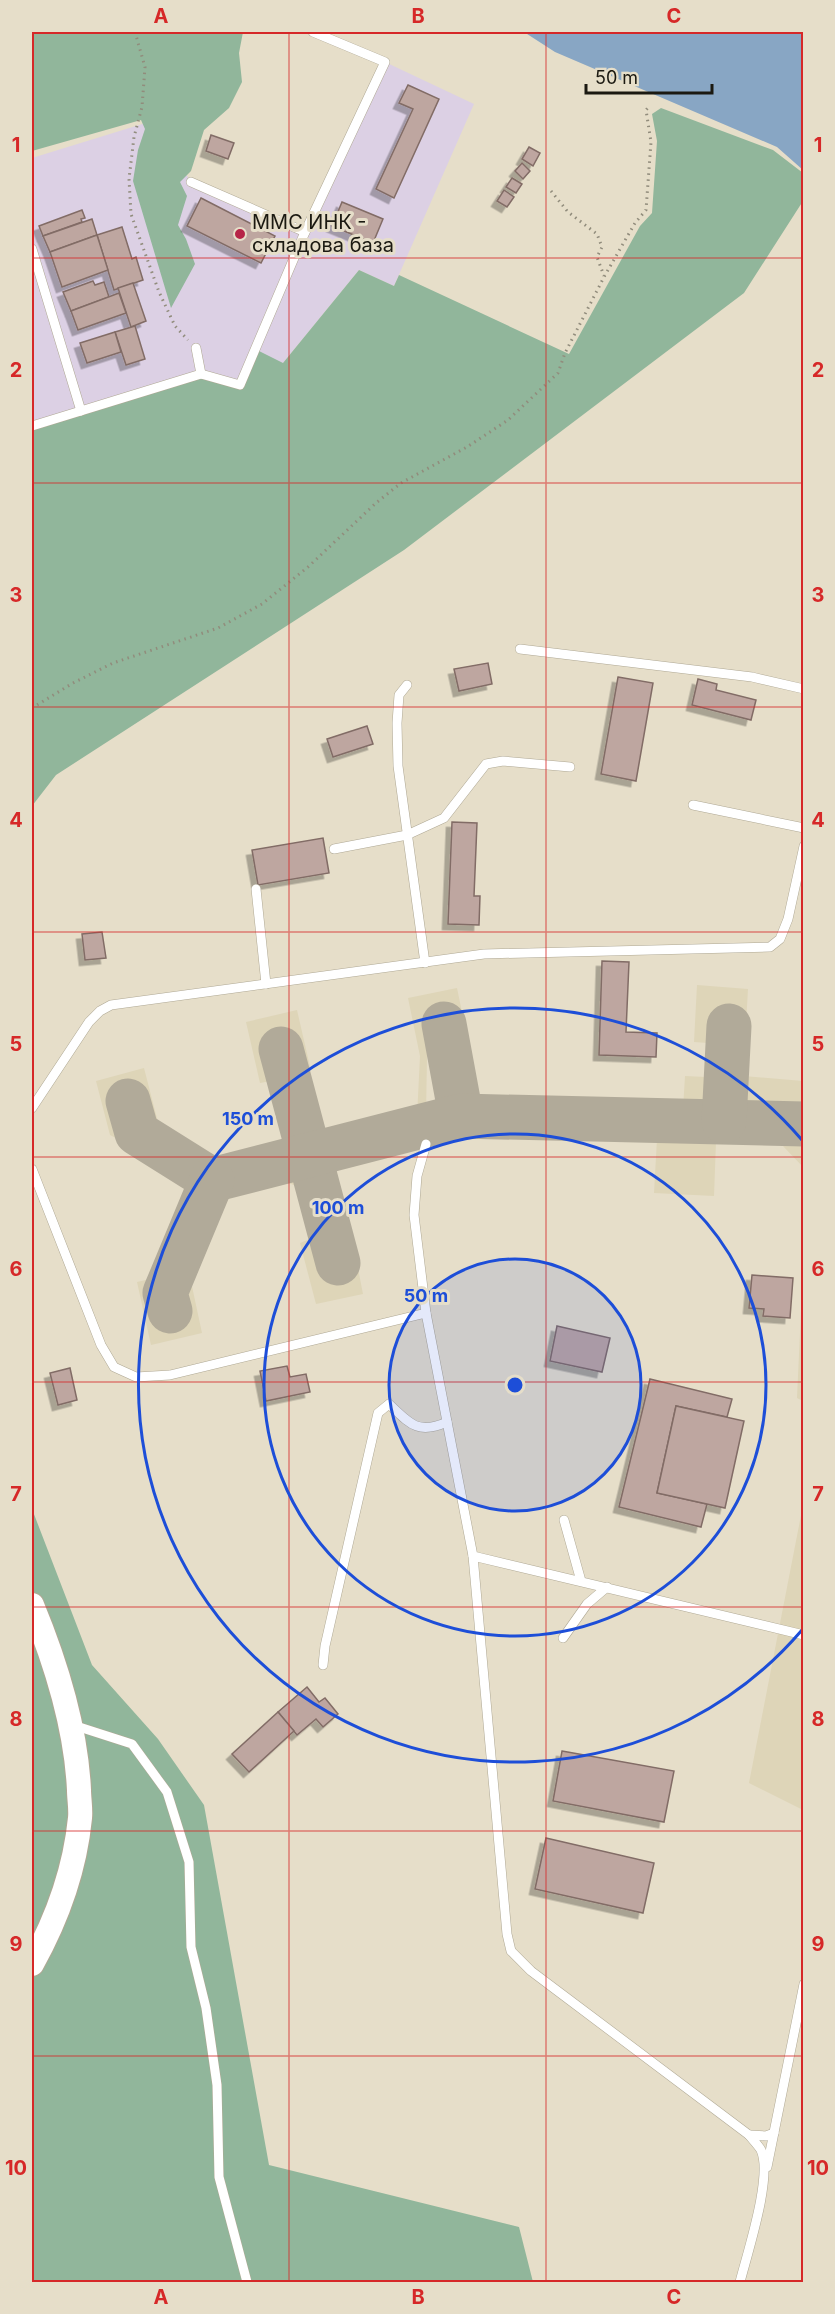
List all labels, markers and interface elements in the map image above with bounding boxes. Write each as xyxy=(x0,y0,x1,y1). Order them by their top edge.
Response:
text: A xyxy=(154,4,169,28)
text: B xyxy=(411,4,425,28)
text: C xyxy=(667,4,681,28)
scale bar xyxy=(586,57,712,95)
text: 50 m xyxy=(595,67,638,88)
text: 1 xyxy=(12,133,20,157)
text: 1 xyxy=(814,133,822,157)
place label: ММС ИНК - складова база xyxy=(252,210,394,257)
marker: ММС ИНК - складова база xyxy=(233,227,247,241)
text: 2 xyxy=(10,358,22,382)
text: 2 xyxy=(812,358,824,382)
text: 3 xyxy=(10,583,22,607)
text: 3 xyxy=(812,583,824,607)
text: 4 xyxy=(9,808,23,832)
text: 4 xyxy=(811,808,825,832)
text: 5 xyxy=(10,1032,22,1056)
text: 5 xyxy=(812,1032,824,1056)
text: 150 m xyxy=(222,1108,274,1129)
text: 100 m xyxy=(312,1197,364,1218)
text: 6 xyxy=(10,1257,23,1281)
text: 6 xyxy=(812,1257,825,1281)
text: 50 m xyxy=(404,1285,448,1306)
centre of rings xyxy=(505,1375,525,1395)
text: 7 xyxy=(10,1482,22,1506)
text: 7 xyxy=(812,1482,824,1506)
text: 8 xyxy=(9,1707,23,1731)
text: 8 xyxy=(811,1707,825,1731)
text: 9 xyxy=(10,1932,23,1956)
text: 9 xyxy=(812,1932,825,1956)
text: 10 xyxy=(5,2156,27,2180)
text: 10 xyxy=(807,2156,829,2180)
text: A xyxy=(154,2285,169,2309)
text: B xyxy=(411,2285,425,2309)
text: C xyxy=(667,2285,681,2309)

